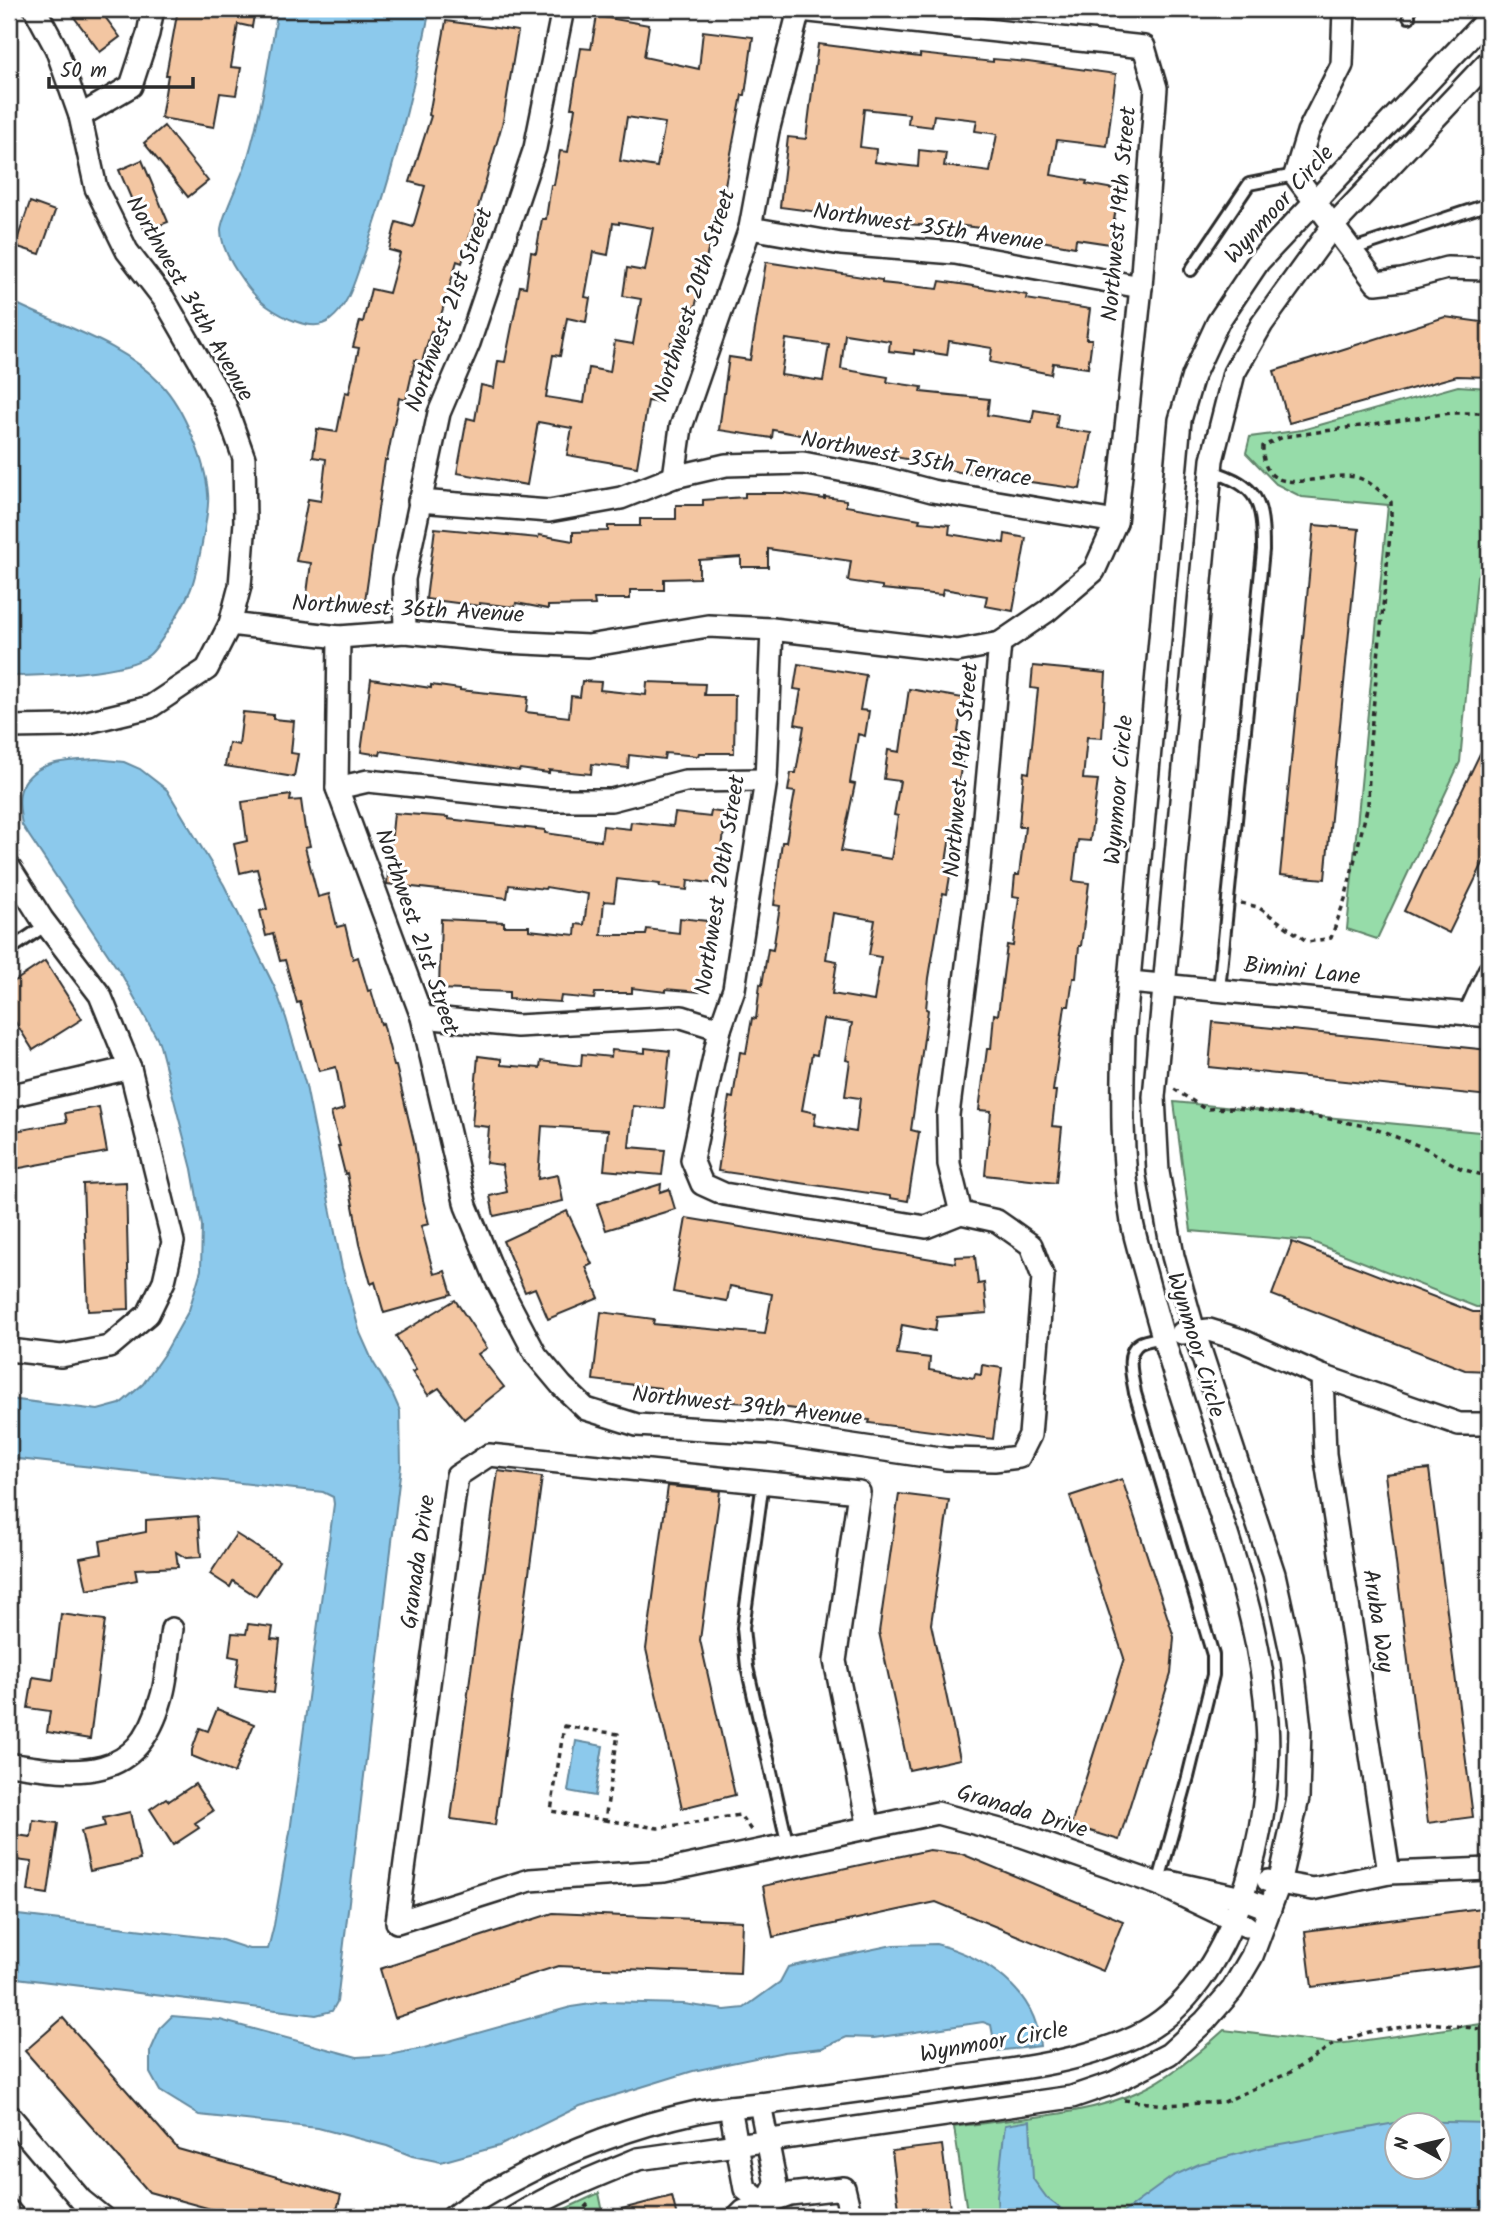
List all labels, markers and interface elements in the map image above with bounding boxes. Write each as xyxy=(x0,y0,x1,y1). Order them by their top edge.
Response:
scale bar xyxy=(49,46,192,90)
text: 50 m xyxy=(60,55,107,88)
street label: Northwest 19th Street xyxy=(1093,104,1147,323)
street label: Wynmoor Circle xyxy=(1216,137,1344,273)
street label: Northwest 20th Street xyxy=(644,184,747,407)
street label: Northwest 34th Avenue xyxy=(115,189,263,409)
street label: Northwest 35th Avenue xyxy=(811,194,1045,262)
street label: Northwest 21st Street xyxy=(396,202,504,417)
street label: Northwest 35th Terrace xyxy=(798,422,1034,498)
street label: Northwest 36th Avenue xyxy=(291,586,525,634)
street label: Northwest 19th Street xyxy=(935,660,989,879)
street label: Wynmoor Circle xyxy=(1096,714,1144,866)
street label: Northwest 20th Street xyxy=(686,771,756,998)
street label: Northwest 21st Street xyxy=(364,824,468,1041)
street label: Bimini Lane xyxy=(1242,948,1362,996)
street label: Wynmoor Circle xyxy=(1156,1268,1234,1422)
street label: Northwest 39th Avenue xyxy=(630,1377,864,1437)
street label: Granada Drive xyxy=(392,1493,446,1631)
street label: Aruba Way xyxy=(1351,1567,1403,1676)
street label: Granada Drive xyxy=(952,1775,1092,1849)
street label: Wynmoor Circle xyxy=(917,2012,1071,2074)
north arrow xyxy=(1382,2110,1452,2180)
text: N xyxy=(1387,2136,1419,2152)

